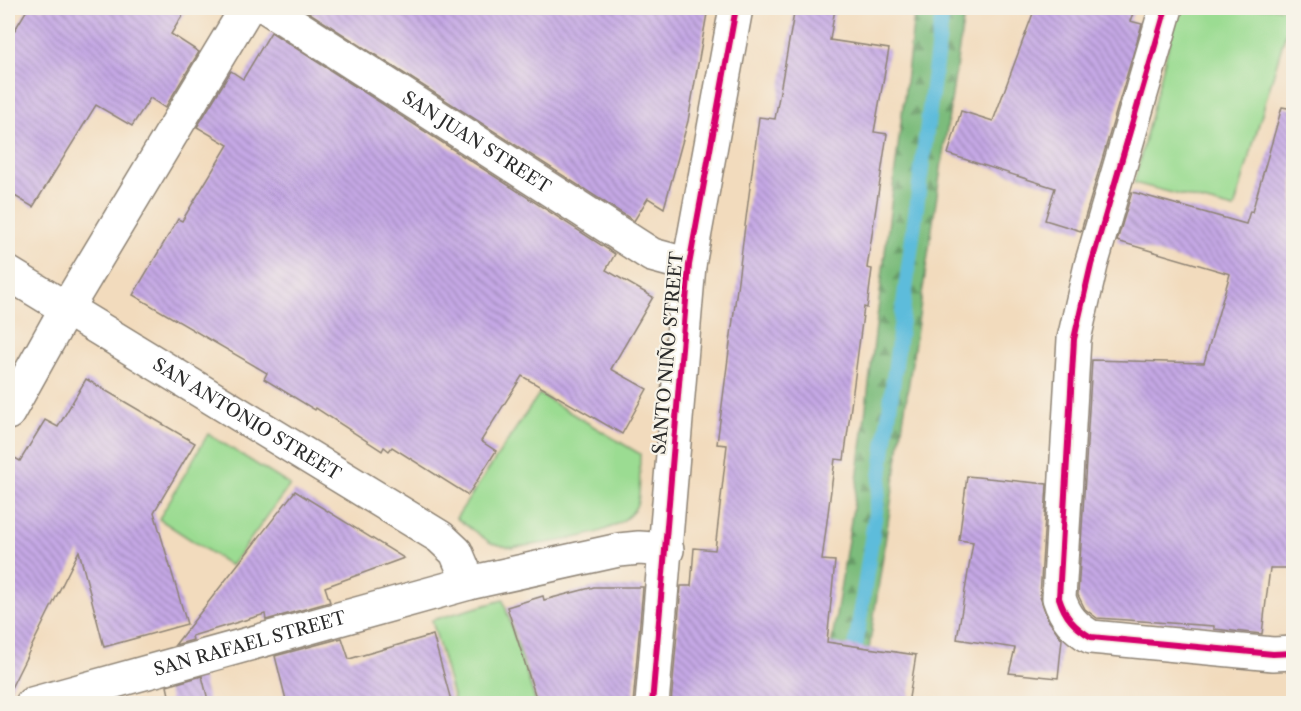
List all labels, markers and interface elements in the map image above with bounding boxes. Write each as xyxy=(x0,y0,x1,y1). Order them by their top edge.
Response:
street label: SAN JUAN STREET xyxy=(398,86,555,198)
street label: SANTO NIÑO STREET xyxy=(646,250,688,455)
street label: SAN ANTONIO STREET xyxy=(149,353,345,485)
street label: SAN RAFAEL STREET xyxy=(151,606,349,681)

